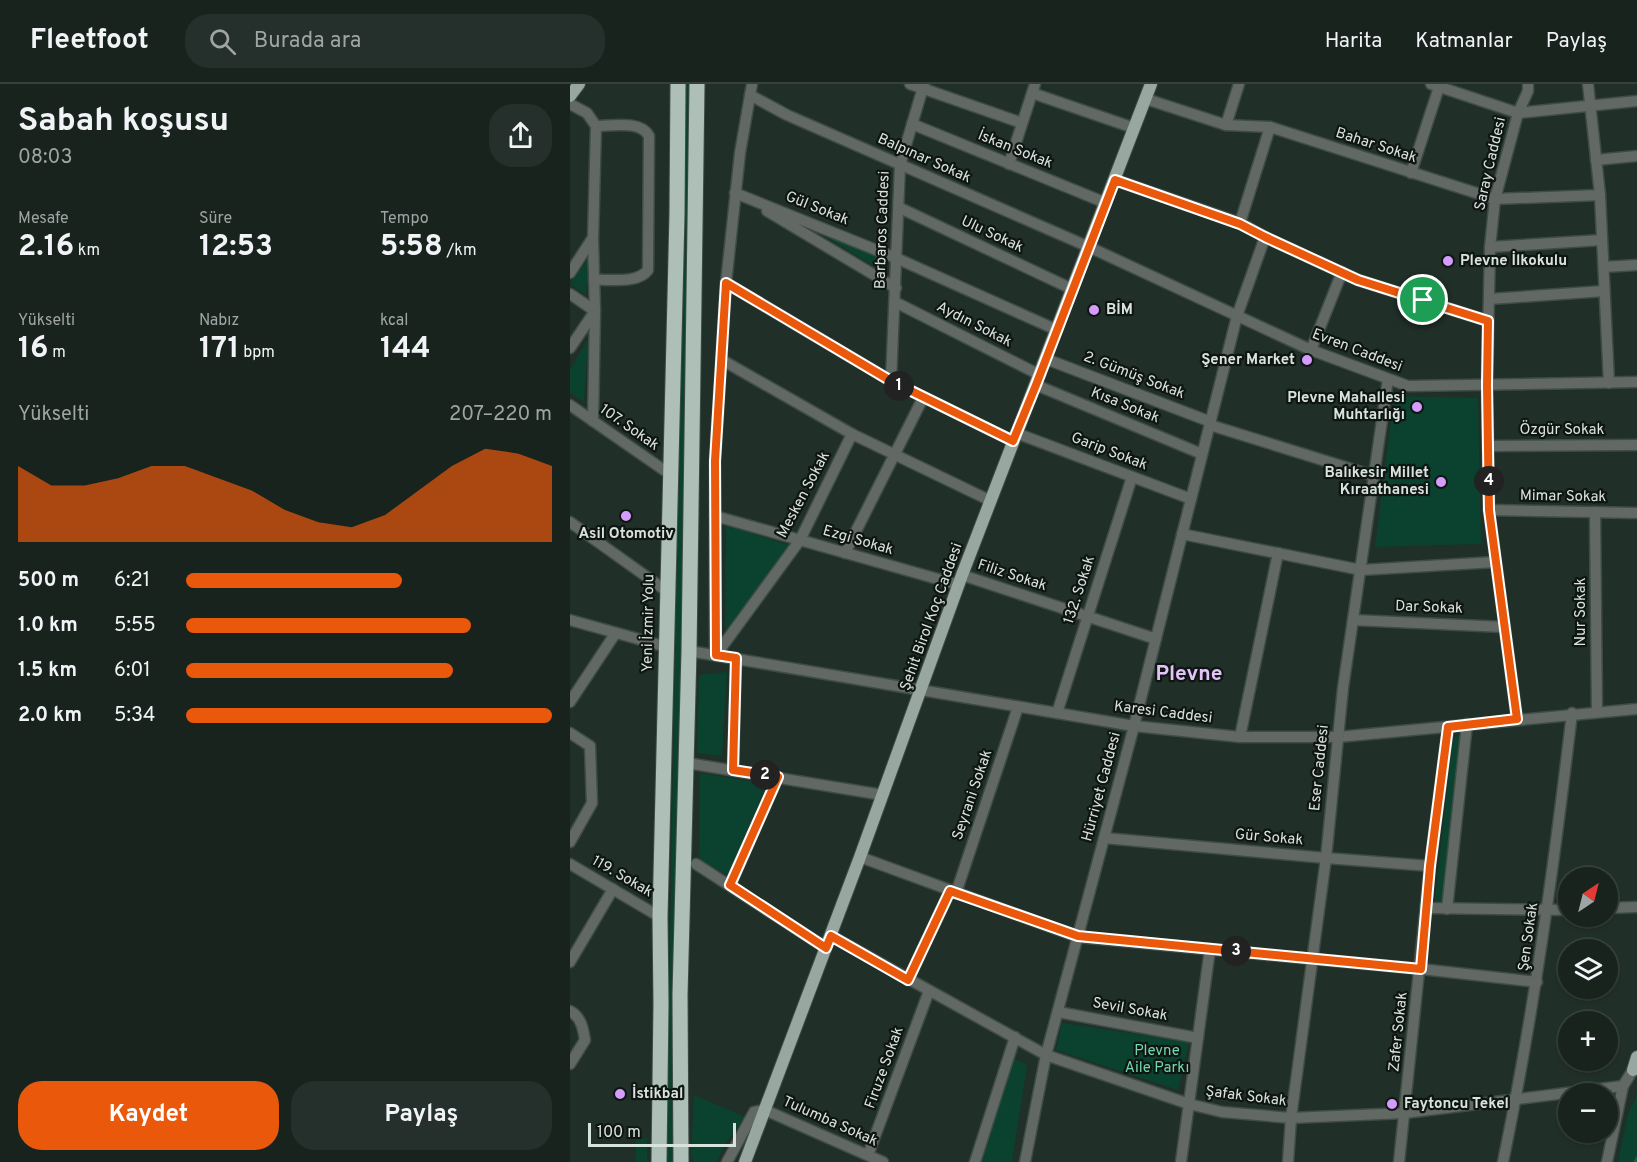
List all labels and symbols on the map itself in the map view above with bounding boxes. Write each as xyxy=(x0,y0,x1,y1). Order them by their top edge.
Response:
street label: Saray Caddesi xyxy=(1471,115,1511,213)
street label: Bahar Sokak xyxy=(1333,124,1419,168)
street label: İskan Sokak xyxy=(975,125,1056,174)
street label: Balpınar Sokak xyxy=(874,130,974,188)
street label: Barbaros Caddesi xyxy=(871,171,895,289)
street label: Gül Sokak xyxy=(782,188,852,230)
street label: Ulu Sokak xyxy=(958,212,1026,258)
place label: Plevne İlkokulu xyxy=(1460,251,1567,271)
marker: Plevne İlkokulu xyxy=(1441,254,1455,268)
pin xyxy=(1397,274,1448,325)
street label: Aydın Sokak xyxy=(933,298,1015,352)
place label: BİM xyxy=(1106,300,1133,320)
marker: BİM xyxy=(1087,303,1101,317)
street label: Evren Caddesi xyxy=(1309,325,1405,377)
street label: 2. Gümüş Sokak xyxy=(1081,348,1187,404)
place label: Şener Market xyxy=(1201,351,1295,370)
marker: Şener Market xyxy=(1300,353,1314,367)
pin: 1 xyxy=(884,371,914,401)
street label: Kısa Sokak xyxy=(1088,384,1162,428)
place label: Plevne Mahallesi Muhtarlığı xyxy=(1287,389,1405,425)
marker: Plevne Mahallesi Muhtarlığı xyxy=(1410,400,1424,414)
street label: 107. Sokak xyxy=(595,401,663,455)
street label: Özgür Sokak xyxy=(1520,420,1604,440)
street label: Garip Sokak xyxy=(1068,429,1150,475)
street label: Mesken Sokak xyxy=(773,448,835,542)
place label: Balıkesir Millet Kıraathanesi xyxy=(1324,464,1429,500)
pin: 4 xyxy=(1474,466,1504,496)
marker: Balıkesir Millet Kıraathanesi xyxy=(1434,475,1448,489)
street label: Mimar Sokak xyxy=(1520,487,1607,507)
marker: Asil Otomotiv xyxy=(619,509,633,523)
street label: Ezgi Sokak xyxy=(820,522,896,560)
place label: Asil Otomotiv xyxy=(578,525,674,544)
street label: Şehit Birol Koç Caddesi xyxy=(896,541,968,693)
street label: 132. Sokak xyxy=(1060,553,1100,627)
street label: Filiz Sokak xyxy=(975,556,1049,596)
street label: Yeni İzmir Yolu xyxy=(638,574,659,672)
street label: Nur Sokak xyxy=(1572,577,1591,647)
street label: Dar Sokak xyxy=(1395,597,1463,619)
district label: Plevne xyxy=(1156,661,1222,688)
street label: Karesi Caddesi xyxy=(1113,698,1213,728)
street label: Eser Caddesi xyxy=(1306,724,1334,812)
street label: Hürriyet Caddesi xyxy=(1078,730,1126,844)
street label: Seyrani Sokak xyxy=(949,747,997,843)
pin: 2 xyxy=(750,760,780,790)
street label: Gür Sokak xyxy=(1234,826,1304,850)
street label: 119. Sokak xyxy=(588,852,656,902)
north arrow xyxy=(1558,867,1618,927)
street label: Şen Sokak xyxy=(1515,901,1543,973)
pin: 3 xyxy=(1221,936,1251,966)
street label: Zafer Sokak xyxy=(1385,991,1413,1073)
street label: Sevil Sokak xyxy=(1091,994,1169,1026)
street label: Firuze Sokak xyxy=(861,1024,909,1112)
park label: Plevne Aile Parkı xyxy=(1125,1042,1189,1078)
street label: Şafak Sokak xyxy=(1204,1083,1288,1111)
place label: İstikbal xyxy=(632,1084,683,1104)
marker: İstikbal xyxy=(613,1087,627,1101)
street label: Tulumba Sokak xyxy=(779,1093,881,1152)
place label: Faytoncu Tekel xyxy=(1404,1095,1509,1114)
marker: Faytoncu Tekel xyxy=(1385,1097,1399,1111)
scale bar xyxy=(588,1120,736,1148)

